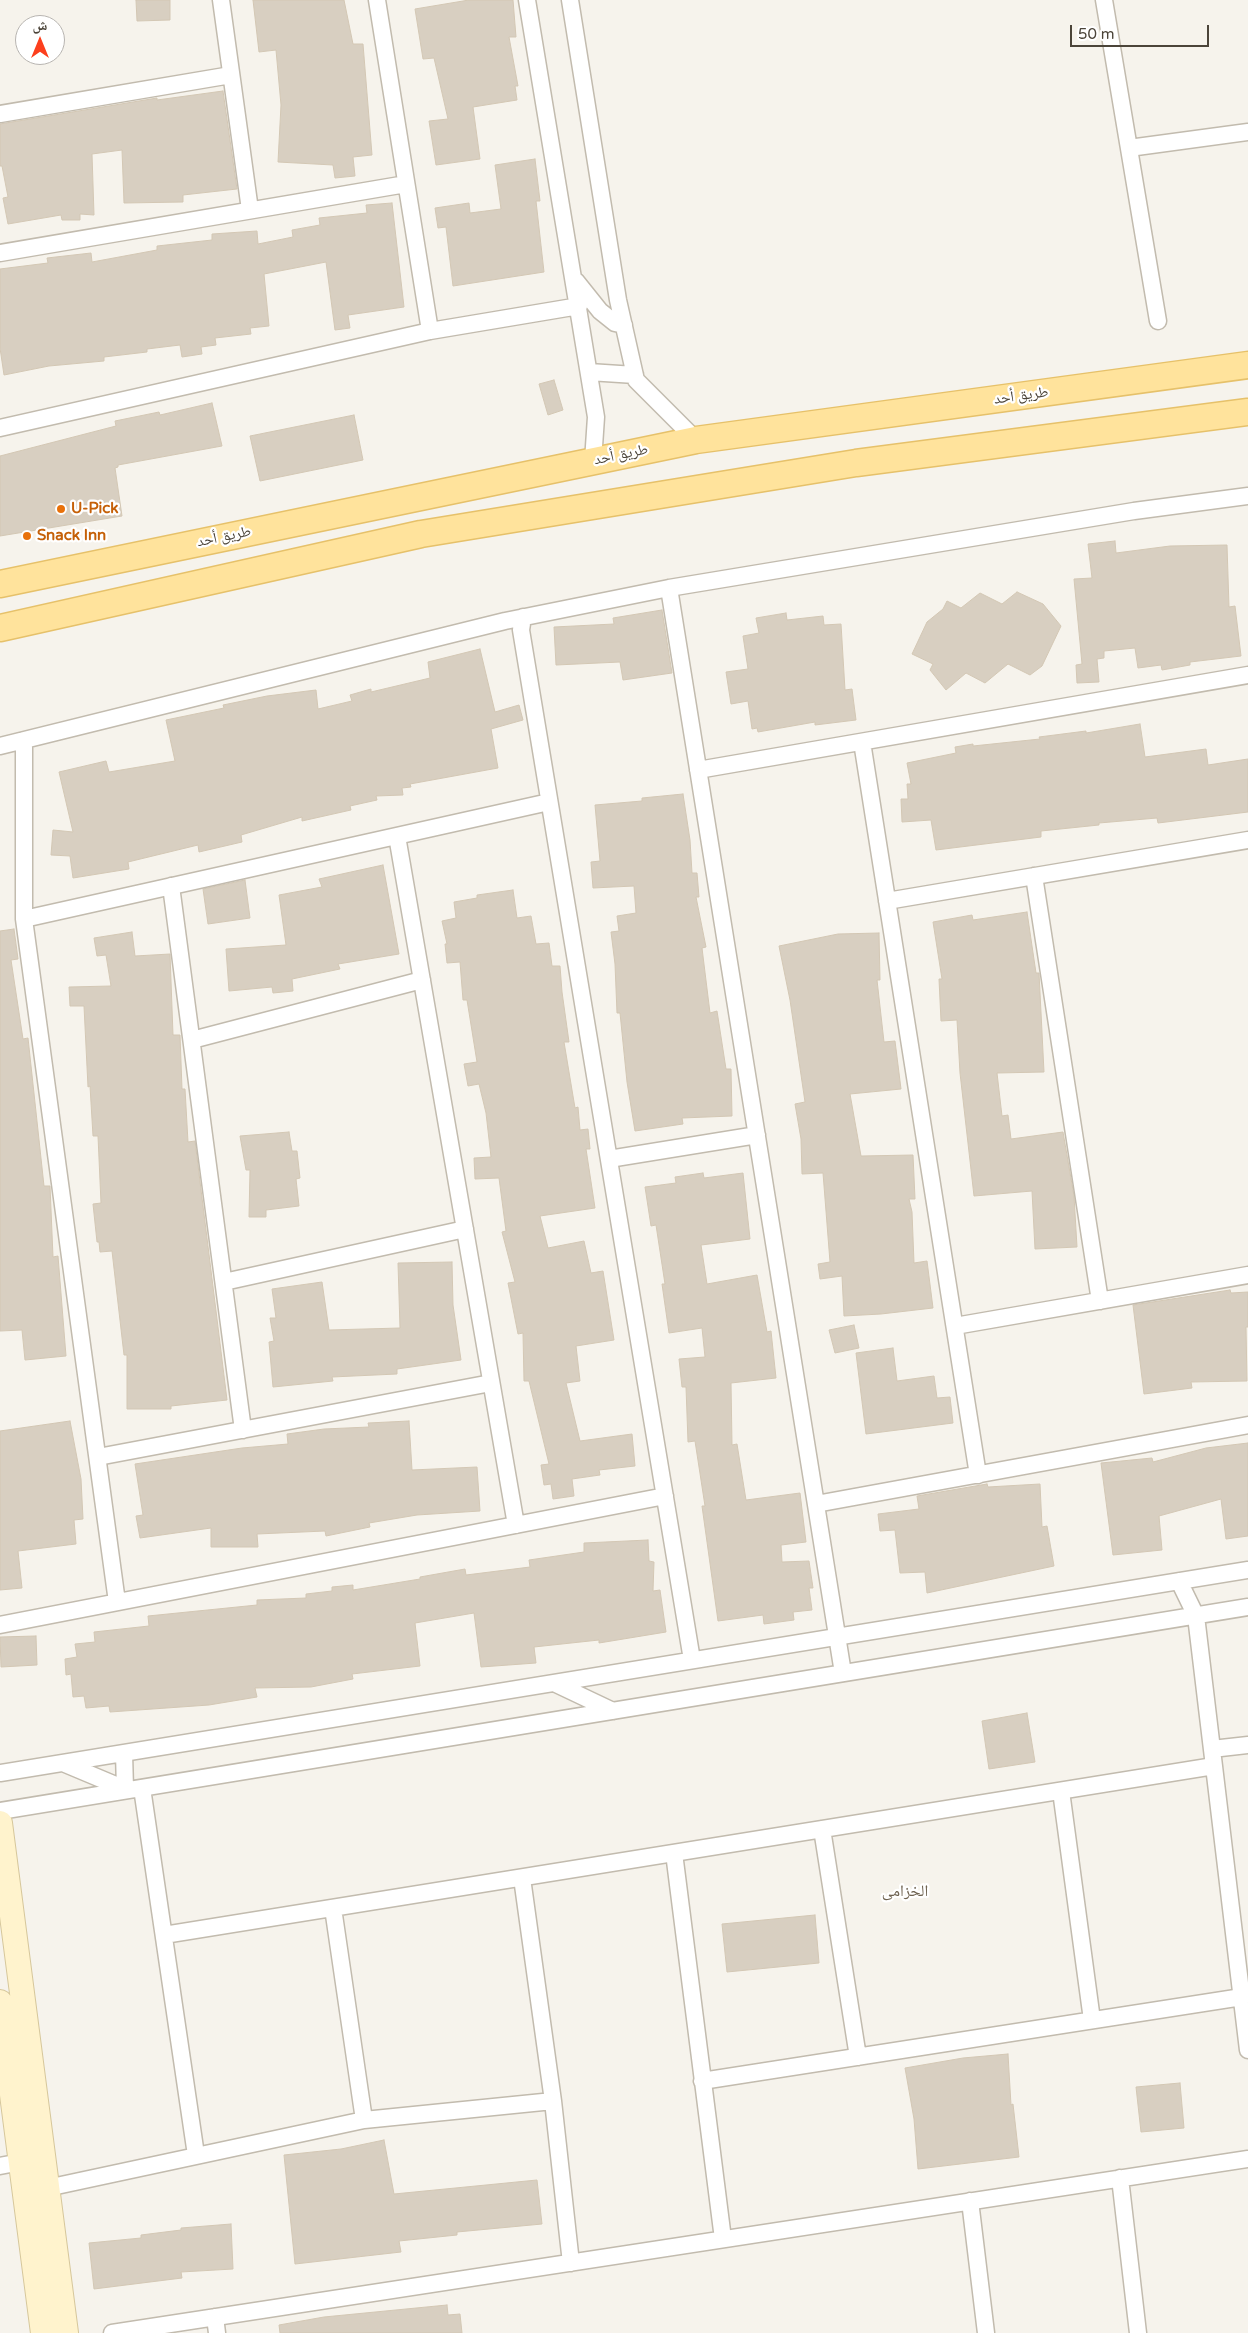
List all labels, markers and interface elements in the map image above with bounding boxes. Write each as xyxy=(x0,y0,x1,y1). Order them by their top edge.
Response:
north arrow xyxy=(15,15,65,65)
scale bar xyxy=(1073,15,1212,47)
text: ش xyxy=(33,17,47,34)
text: 50 m xyxy=(1078,25,1115,43)
street label: طريق أحد xyxy=(993,383,1049,409)
street label: طريق أحد xyxy=(592,440,650,470)
place label: U-Pick xyxy=(71,500,118,518)
marker: U-Pick xyxy=(55,503,67,515)
street label: طريق أحد xyxy=(195,522,253,552)
place label: Snack Inn xyxy=(37,527,106,545)
marker: Snack Inn xyxy=(21,530,33,542)
district label: الخزامى xyxy=(882,1882,928,1902)

